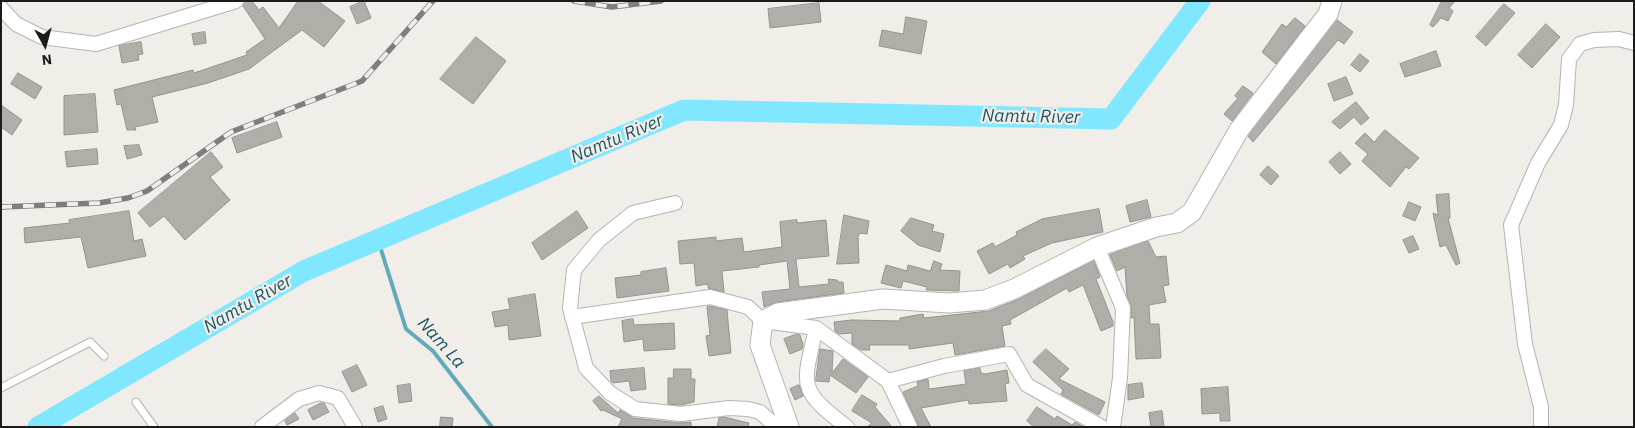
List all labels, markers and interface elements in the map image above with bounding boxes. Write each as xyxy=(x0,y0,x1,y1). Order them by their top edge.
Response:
north arrow xyxy=(20,20,70,70)
text: N xyxy=(41,50,53,69)
water label: Namtu River xyxy=(982,105,1080,129)
water label: Namtu River xyxy=(567,110,667,168)
water label: Namtu River xyxy=(200,270,296,338)
water label: Nam La xyxy=(412,313,470,373)

